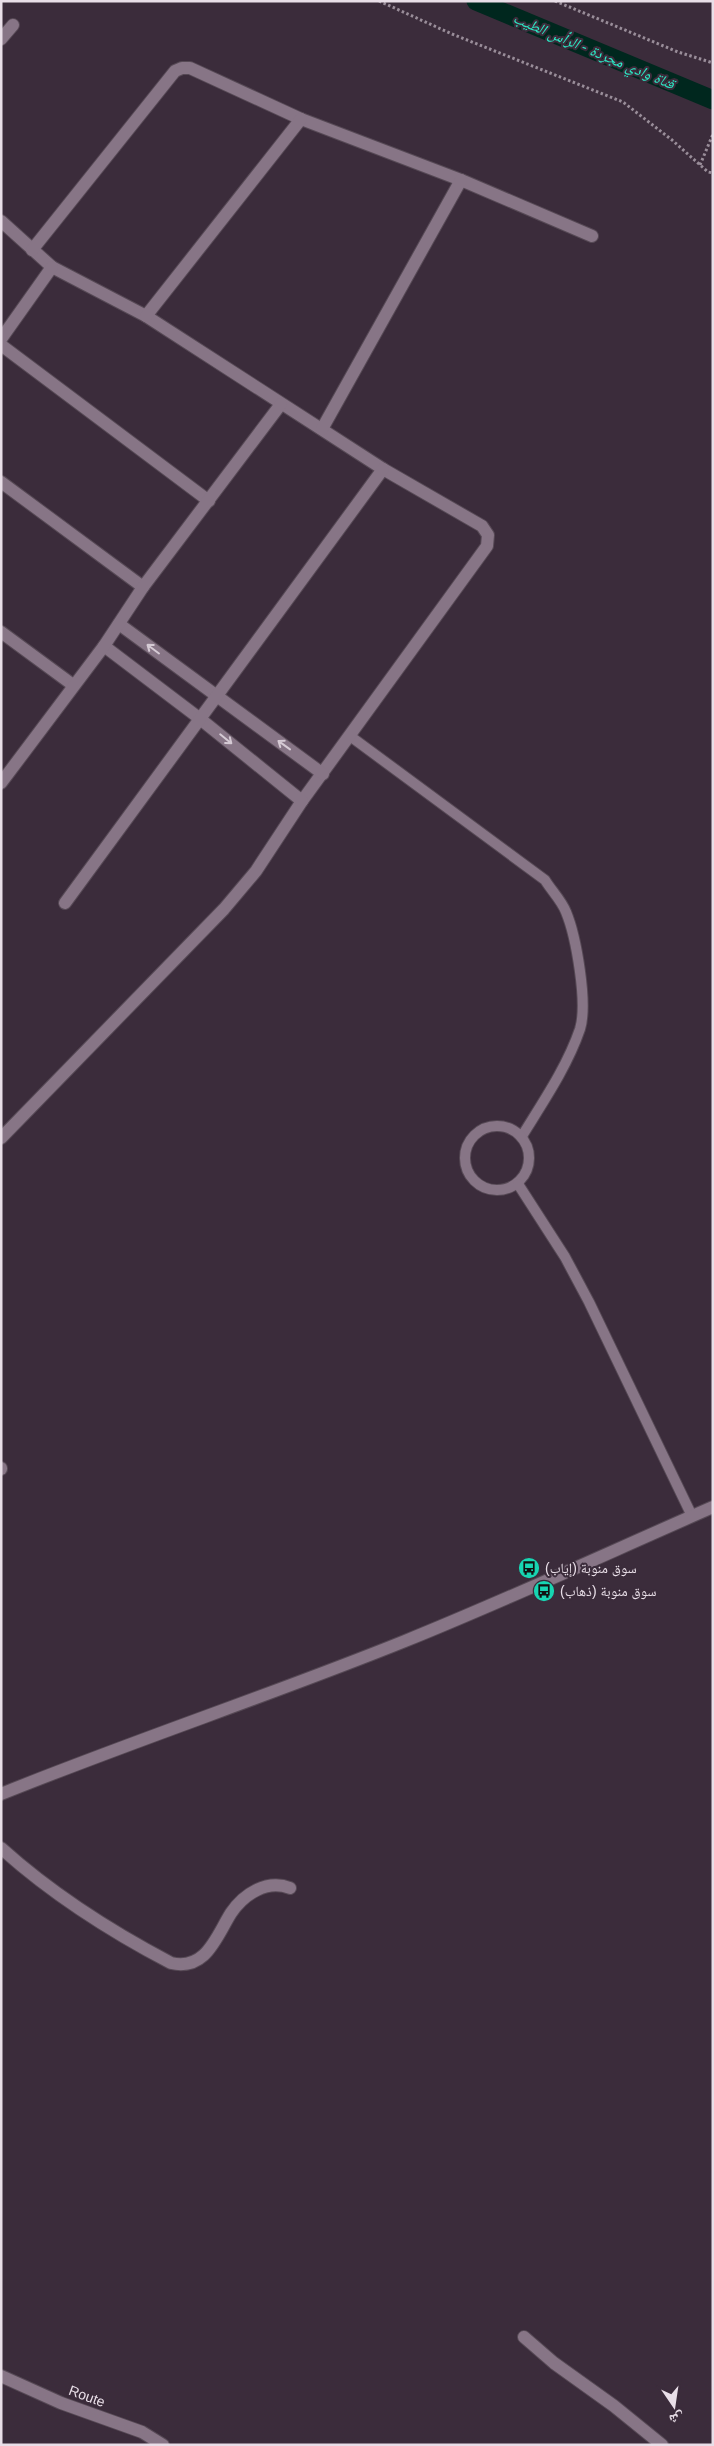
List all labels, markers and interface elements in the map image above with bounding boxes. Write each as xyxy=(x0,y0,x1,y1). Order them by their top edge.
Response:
water label: قناة وادي مجردة - الرأس الطيب xyxy=(510,9,679,97)
one-way arrow xyxy=(146,644,160,654)
one-way arrow xyxy=(219,734,232,745)
one-way arrow xyxy=(278,740,291,751)
bus stop icon: سوق منوبة (إياب) xyxy=(517,1556,541,1580)
place label: سوق منوبة (إياب) xyxy=(545,1560,637,1578)
bus stop icon: سوق منوبة (ذهاب) xyxy=(532,1579,556,1603)
place label: سوق منوبة (ذهاب) xyxy=(560,1583,656,1600)
north arrow xyxy=(649,2381,699,2431)
street label: Route xyxy=(67,2382,107,2410)
text: ش xyxy=(668,2408,686,2428)

